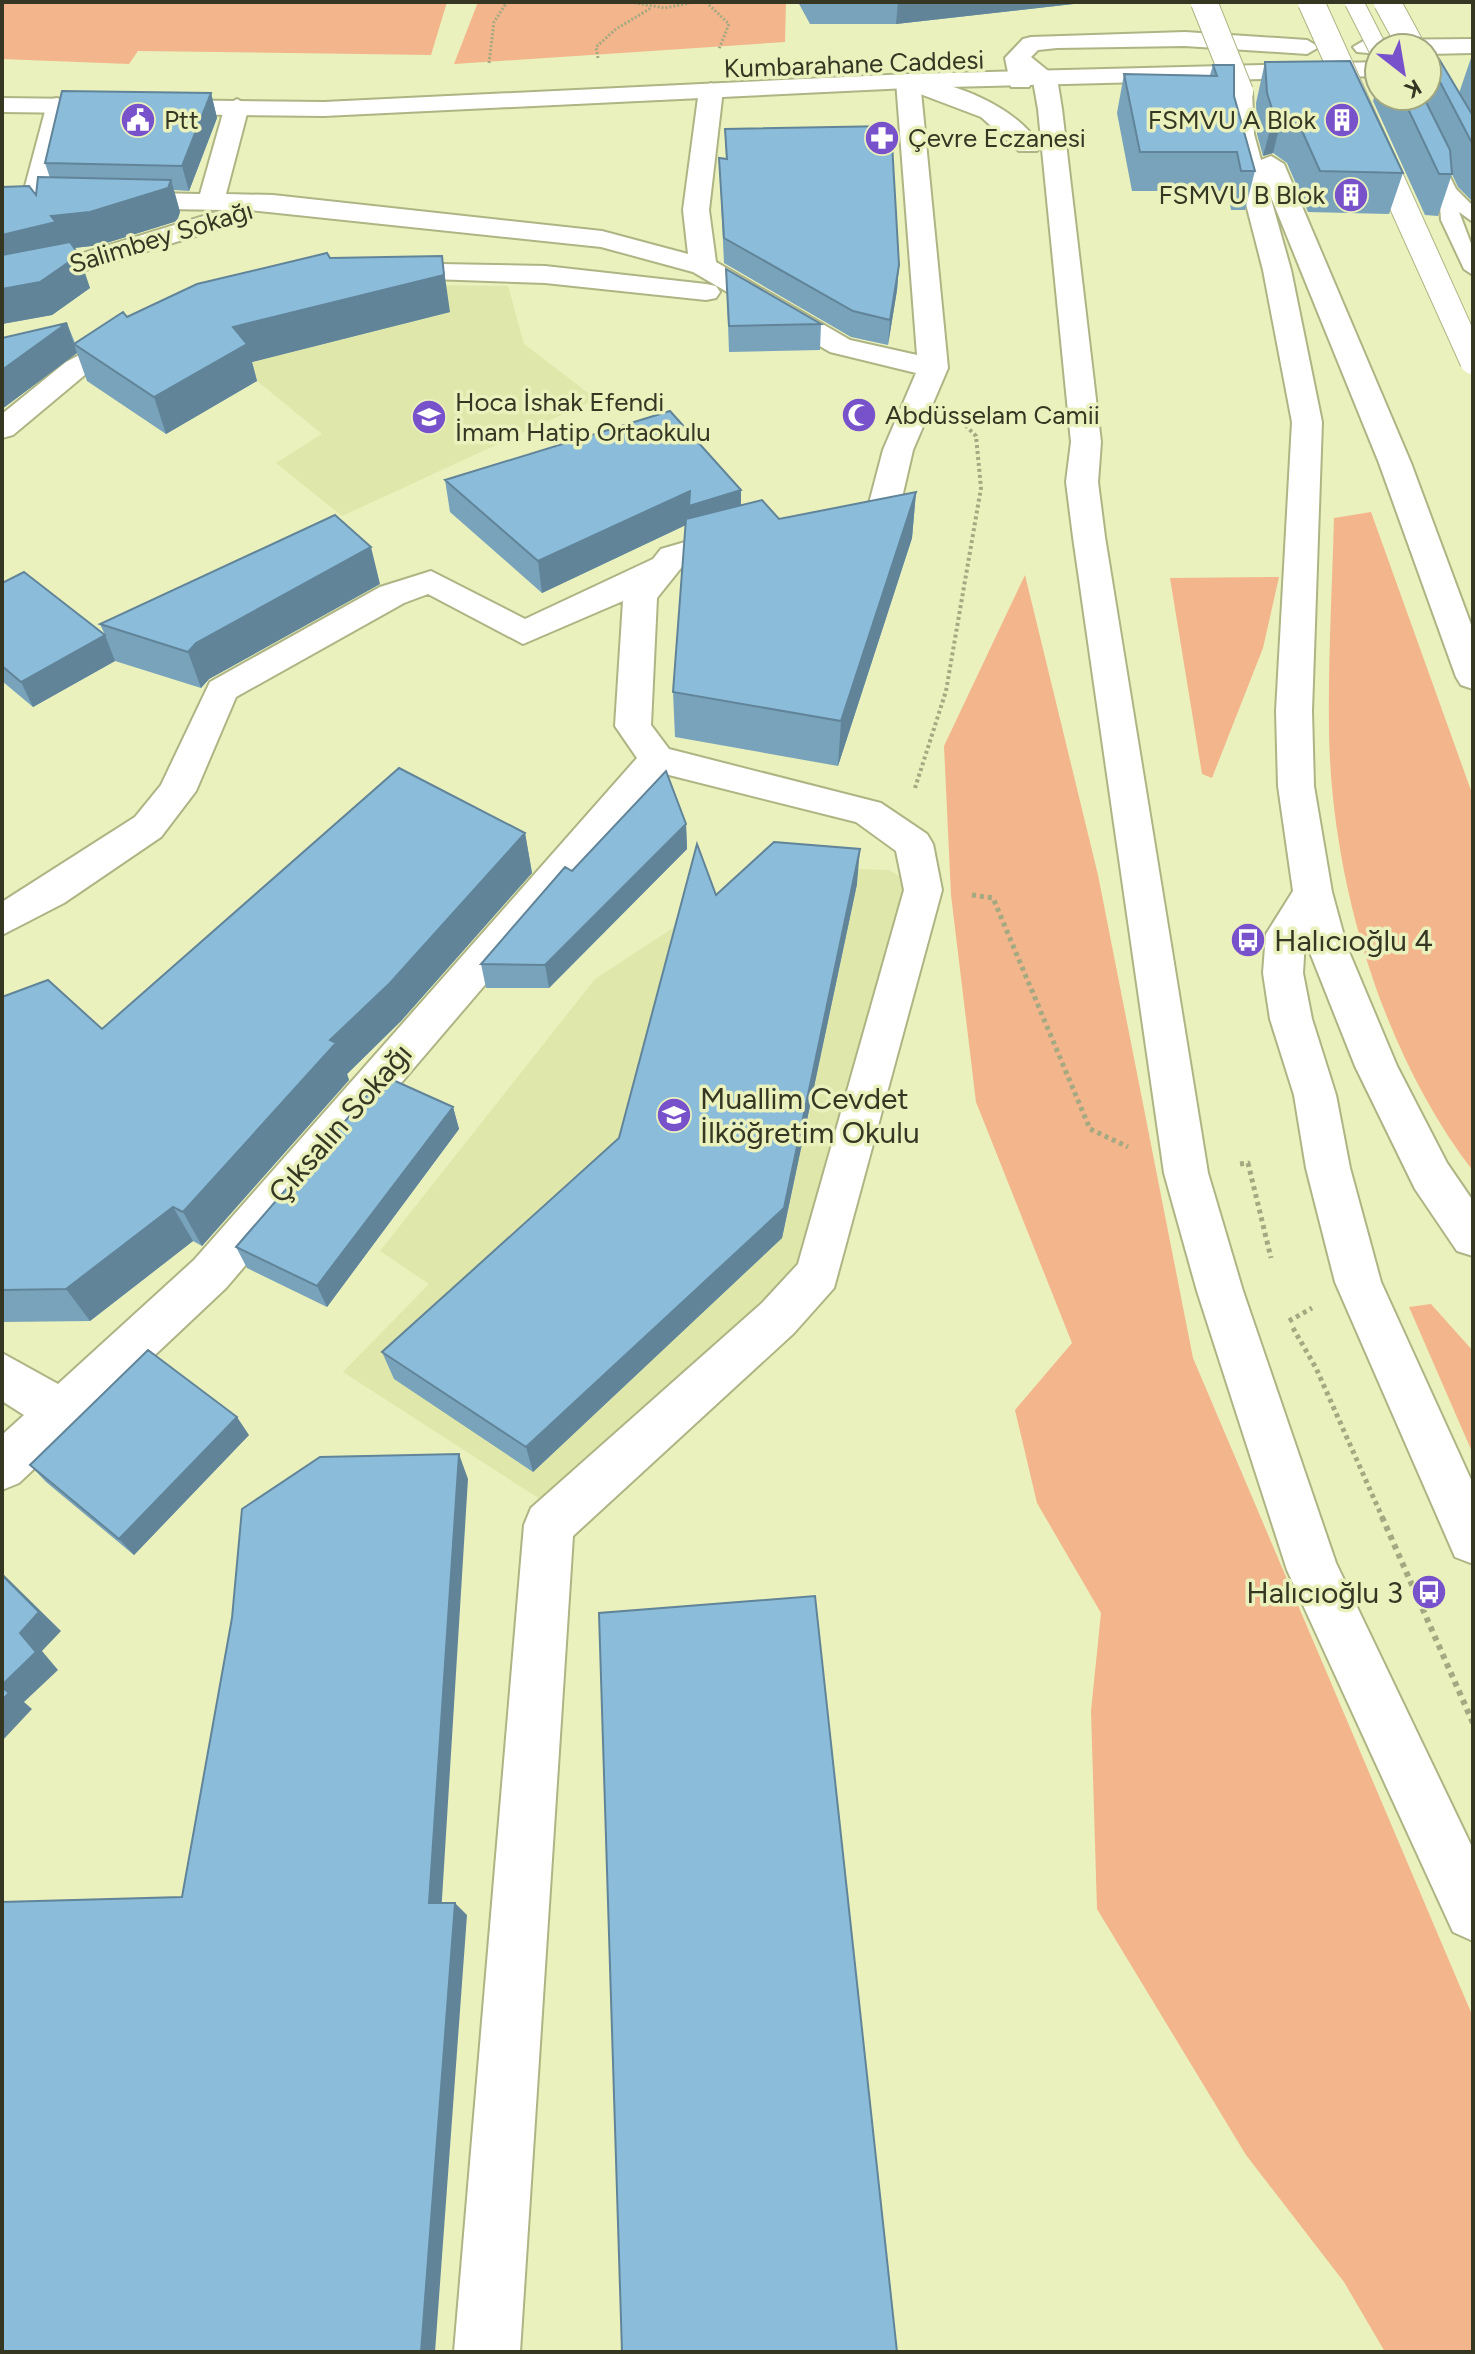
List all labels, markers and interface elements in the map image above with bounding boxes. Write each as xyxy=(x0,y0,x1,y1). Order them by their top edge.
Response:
north arrow xyxy=(1363,32,1443,112)
street label: Kumbarahane Caddesi xyxy=(723,43,985,85)
text: K xyxy=(1400,73,1426,104)
public building icon: Ptt xyxy=(119,101,157,139)
building icon: FSMVU A Blok xyxy=(1323,101,1361,139)
place label: Ptt xyxy=(164,104,199,136)
place label: FSMVU A Blok xyxy=(1148,104,1316,136)
pharmacy icon: Çevre Eczanesi xyxy=(863,119,901,157)
place label: Çevre Eczanesi xyxy=(908,122,1086,154)
building icon: FSMVU B Blok xyxy=(1332,176,1370,214)
place label: FSMVU B Blok xyxy=(1158,179,1325,211)
street label: Salimbey Sokağı xyxy=(65,194,257,280)
place label: Hoca İshak Efendi İmam Hatip Ortaokulu xyxy=(455,386,711,448)
mosque icon: Abdüsselam Camii xyxy=(840,396,878,434)
school or university icon: Hoca İshak Efendi İmam Hatip Ortaokulu xyxy=(410,398,448,436)
place label: Abdüsselam Camii xyxy=(885,399,1100,431)
bus stop icon: Halıcıoğlu 4 xyxy=(1229,921,1267,959)
place label: Halıcıoğlu 4 xyxy=(1274,922,1433,959)
street label: Çıksalın Sokağı xyxy=(260,1035,420,1211)
place label: Muallim Cevdet İlköğretim Okulu xyxy=(700,1080,920,1151)
school or university icon: Muallim Cevdet İlköğretim Okulu xyxy=(655,1096,693,1134)
bus stop icon: Halıcıoğlu 3 xyxy=(1410,1573,1448,1611)
place label: Halıcıoğlu 3 xyxy=(1246,1574,1403,1611)

